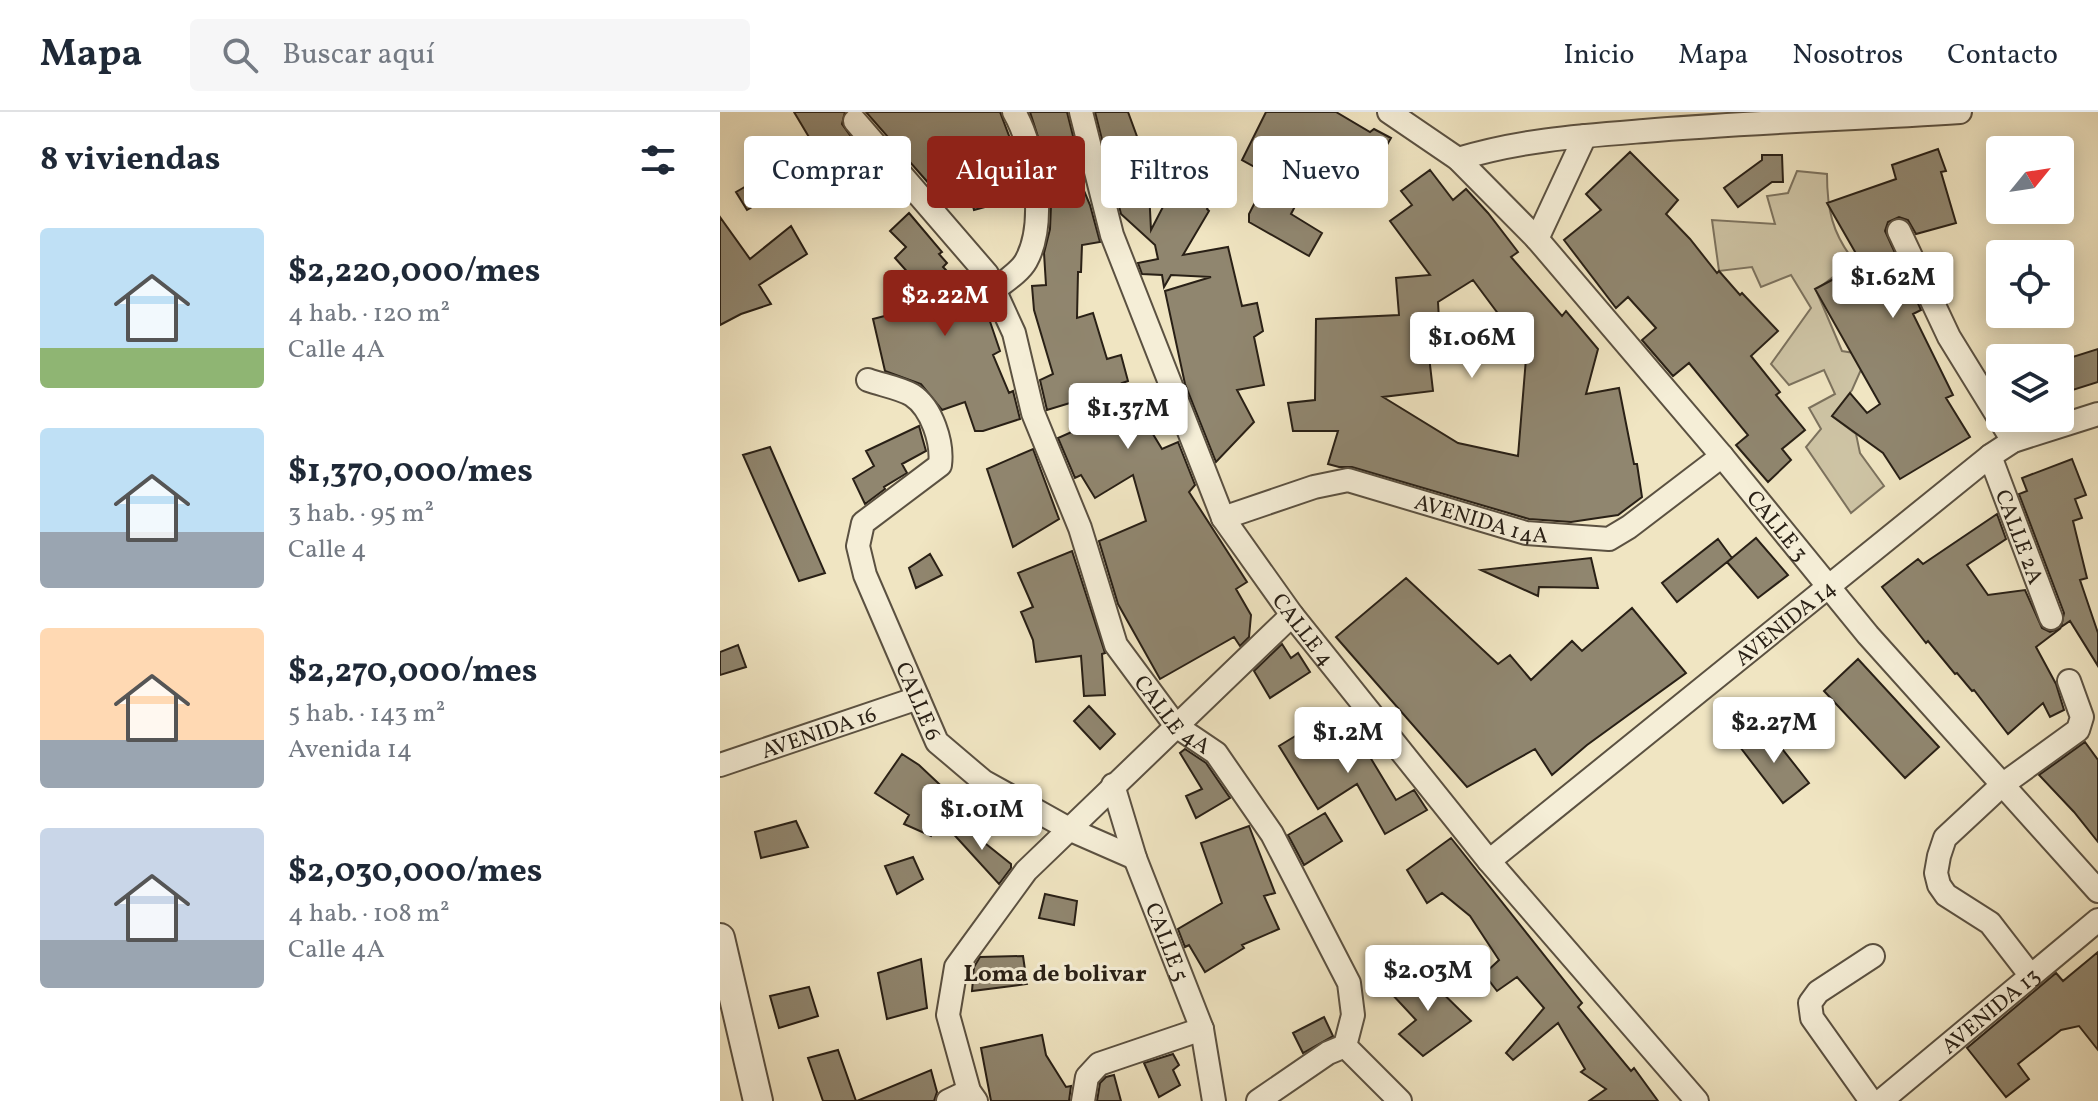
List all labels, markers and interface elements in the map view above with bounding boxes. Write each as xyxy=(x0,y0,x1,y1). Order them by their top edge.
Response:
search box xyxy=(190,19,750,91)
text: Mapa xyxy=(40,29,142,82)
icon: search xyxy=(218,33,262,77)
text: Buscar aquí xyxy=(282,34,435,76)
text: Inicio xyxy=(1563,36,1634,75)
text: Mapa xyxy=(1678,36,1748,75)
text: Nosotros xyxy=(1792,36,1903,75)
text: Contacto xyxy=(1947,36,2058,75)
chip: Comprar xyxy=(744,136,911,208)
chip: Alquilar xyxy=(927,136,1085,208)
chip: Filtros xyxy=(1101,136,1237,208)
chip: Nuevo xyxy=(1253,136,1388,208)
north arrow xyxy=(1986,136,2074,224)
map controls xyxy=(1986,136,2074,432)
text: 8 viviendas xyxy=(40,137,220,184)
icon: filters xyxy=(636,138,680,182)
button: locate xyxy=(1986,240,2074,328)
text: $2,220,000/mes xyxy=(288,249,540,296)
pin: $1.62M xyxy=(1828,252,1958,320)
icon: home xyxy=(104,260,200,356)
text: $1.62M xyxy=(1850,260,1936,296)
pin: $2.22M xyxy=(880,270,1010,338)
text: $2.22M xyxy=(901,278,989,314)
text: 4 hab. · 120 m² xyxy=(288,296,450,332)
pin: $1.06M xyxy=(1407,312,1537,380)
text: $1.06M xyxy=(1428,320,1516,356)
text: Calle 4A xyxy=(288,332,385,368)
button: layers xyxy=(1986,344,2074,432)
pin: $1.37M xyxy=(1063,383,1193,451)
text: $1.37M xyxy=(1087,391,1169,427)
text: $1,370,000/mes xyxy=(288,449,533,496)
icon: home xyxy=(104,460,200,556)
street label: CALLE 3 xyxy=(1738,485,1815,568)
street label: CALLE 2A xyxy=(1986,486,2050,589)
street label: AVENIDA 14A xyxy=(1410,488,1549,553)
text: 3 hab. · 95 m² xyxy=(288,496,434,532)
text: Calle 4 xyxy=(288,532,367,568)
street label: AVENIDA 14 xyxy=(1729,574,1843,674)
street label: CALLE 4 xyxy=(1263,588,1340,674)
text: $2,270,000/mes xyxy=(288,649,538,696)
street label: CALLE 6 xyxy=(886,658,948,746)
icon: home xyxy=(104,660,200,756)
street label: CALLE 4A xyxy=(1125,669,1216,763)
text: 5 hab. · 143 m² xyxy=(288,696,445,732)
pin: $2.27M xyxy=(1709,697,1839,765)
street label: AVENIDA 16 xyxy=(758,700,881,768)
text: $2.27M xyxy=(1731,705,1817,741)
pin: $1.2M xyxy=(1292,707,1404,775)
text: $1.2M xyxy=(1313,715,1383,751)
text: Avenida 14 xyxy=(288,732,412,768)
pin: $1.01M xyxy=(917,784,1047,852)
text: $1.01M xyxy=(940,792,1024,828)
text: $2,030,000/mes xyxy=(288,849,543,896)
icon: home xyxy=(104,860,200,956)
text: 4 hab. · 108 m² xyxy=(288,896,450,932)
street label: CALLE 5 xyxy=(1136,899,1195,986)
text: Calle 4A xyxy=(288,932,385,968)
pin: $2.03M xyxy=(1363,945,1493,1013)
text: $2.03M xyxy=(1383,953,1473,989)
district label: Loma de bolivar xyxy=(963,958,1147,992)
street label: AVENIDA 13 xyxy=(1936,962,2048,1062)

